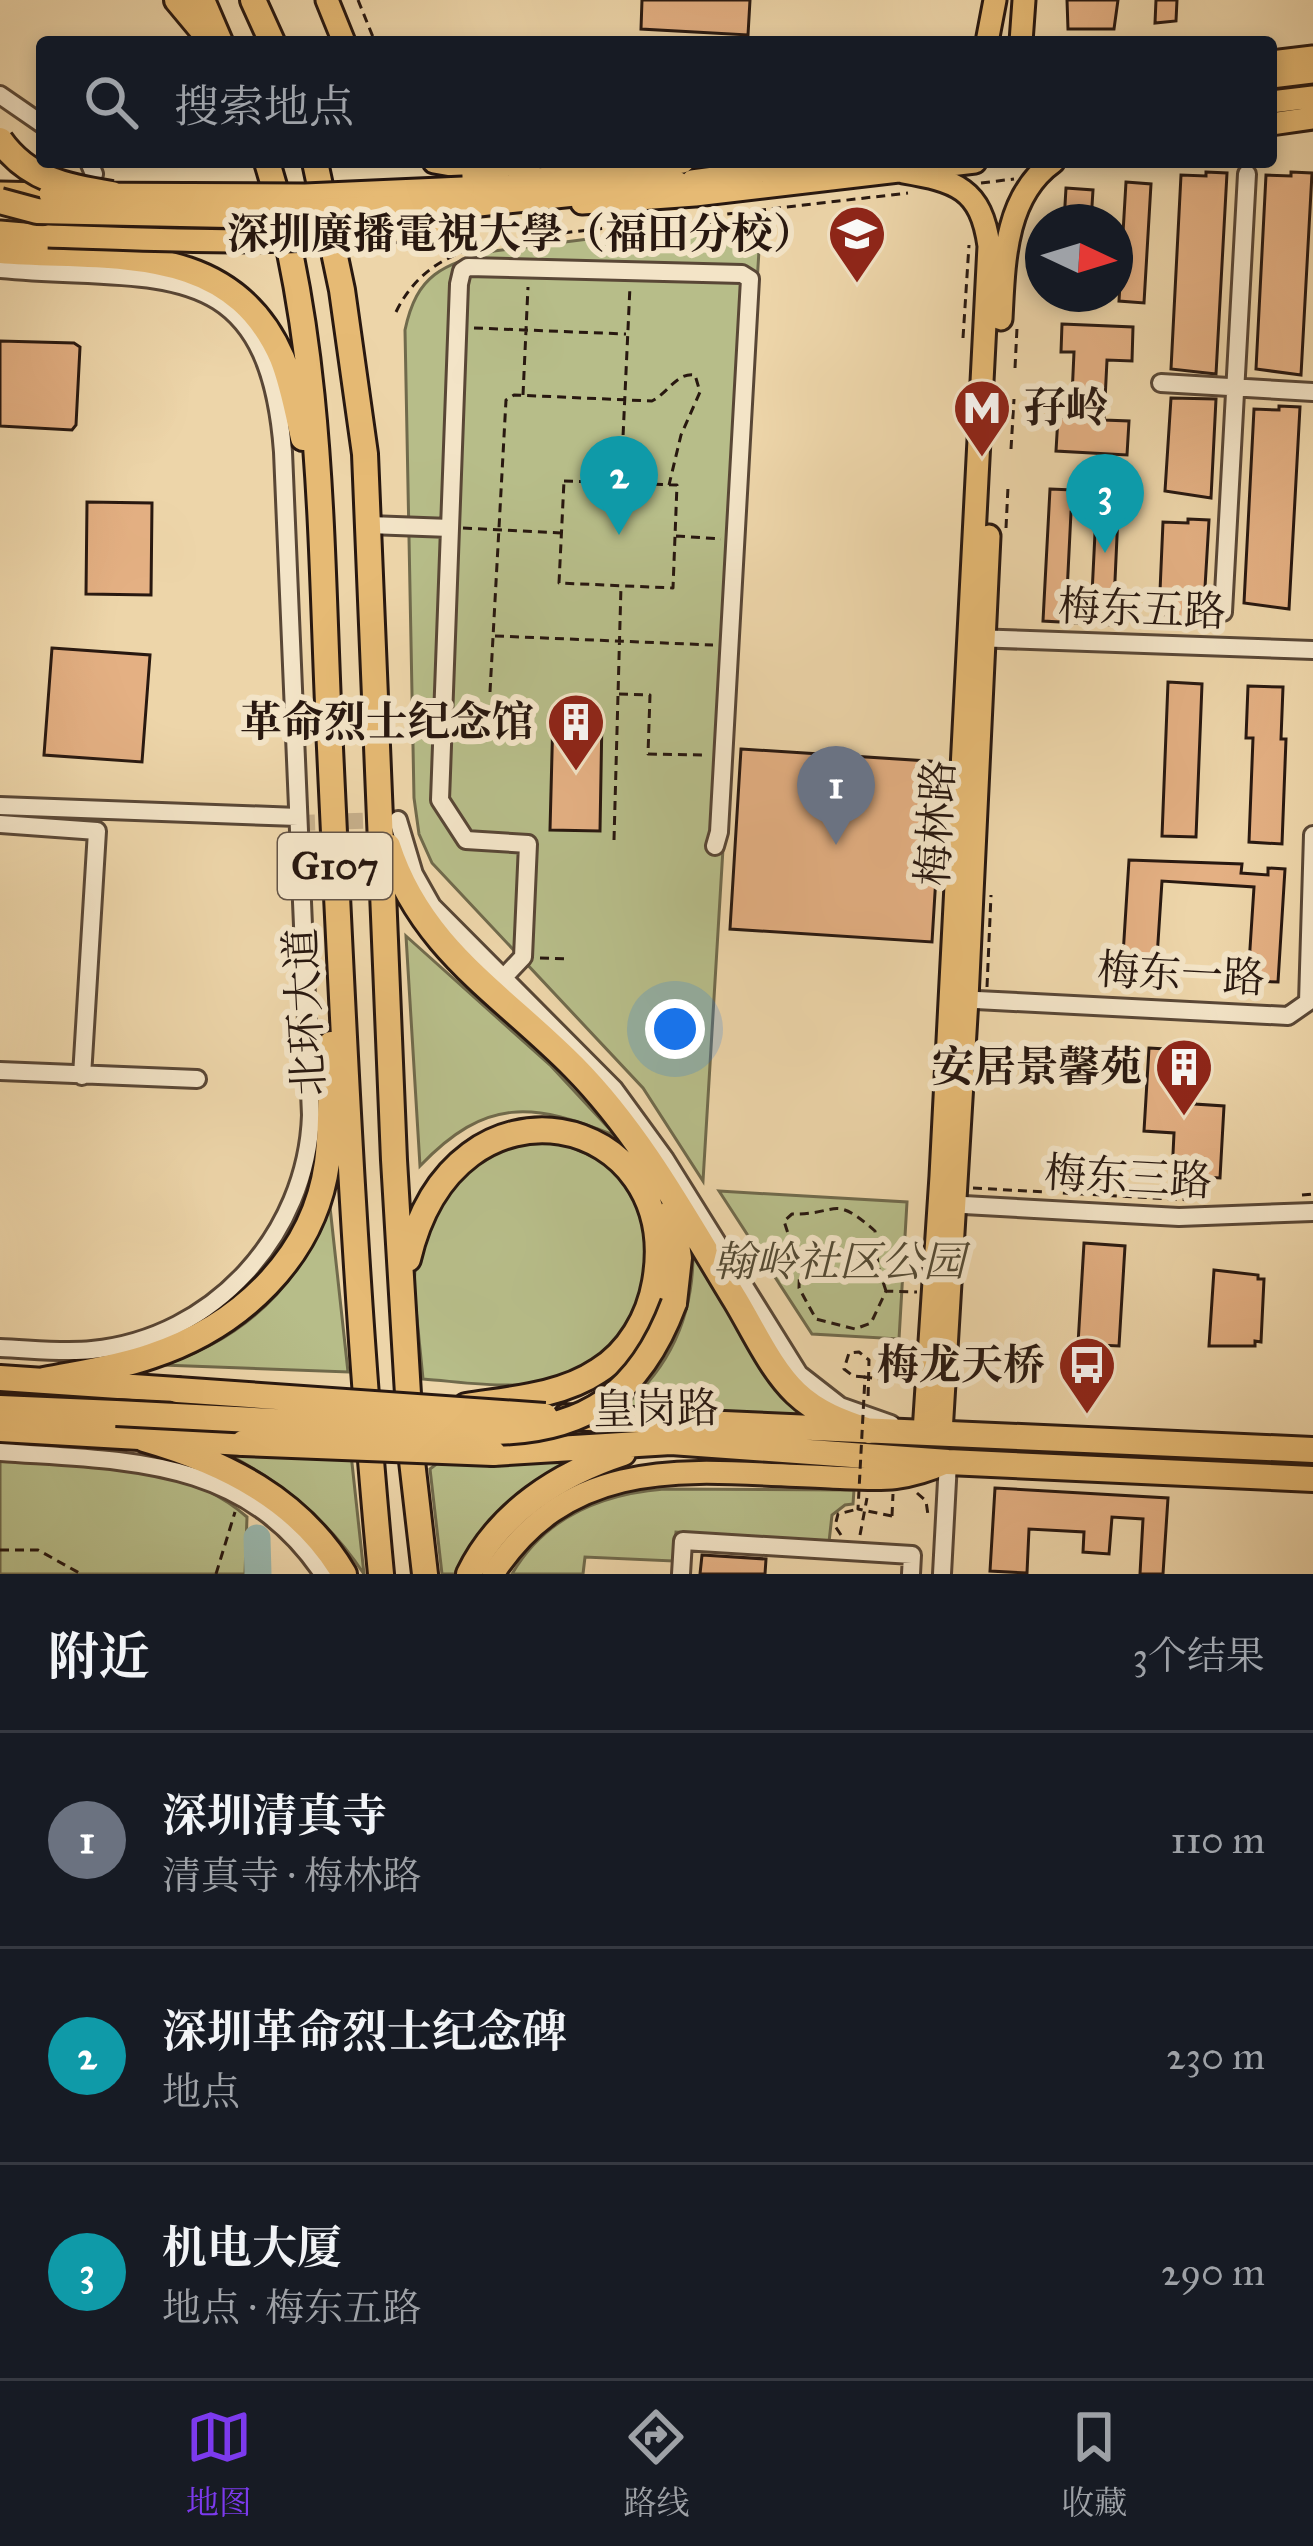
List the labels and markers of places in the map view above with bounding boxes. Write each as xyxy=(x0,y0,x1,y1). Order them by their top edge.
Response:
school or university icon: 深圳廣播電視大學（福田分校） xyxy=(826,203,888,285)
place label: 深圳廣播電視大學（福田分校） xyxy=(227,208,815,260)
metro station icon: 孖岭 xyxy=(951,377,1013,459)
place label: 孖岭 xyxy=(1024,382,1108,434)
pin: 2 xyxy=(580,436,658,535)
pin: 3 xyxy=(1066,454,1144,553)
building icon: 革命烈士纪念馆 xyxy=(545,691,607,773)
place label: 革命烈士纪念馆 xyxy=(240,696,534,748)
pin: 1 xyxy=(797,746,875,845)
building icon: 安居景馨苑 xyxy=(1153,1036,1215,1118)
place label: 安居景馨苑 xyxy=(932,1041,1142,1093)
bus stop icon: 梅龙天桥 xyxy=(1056,1334,1118,1416)
place label: 梅龙天桥 xyxy=(877,1339,1045,1391)

